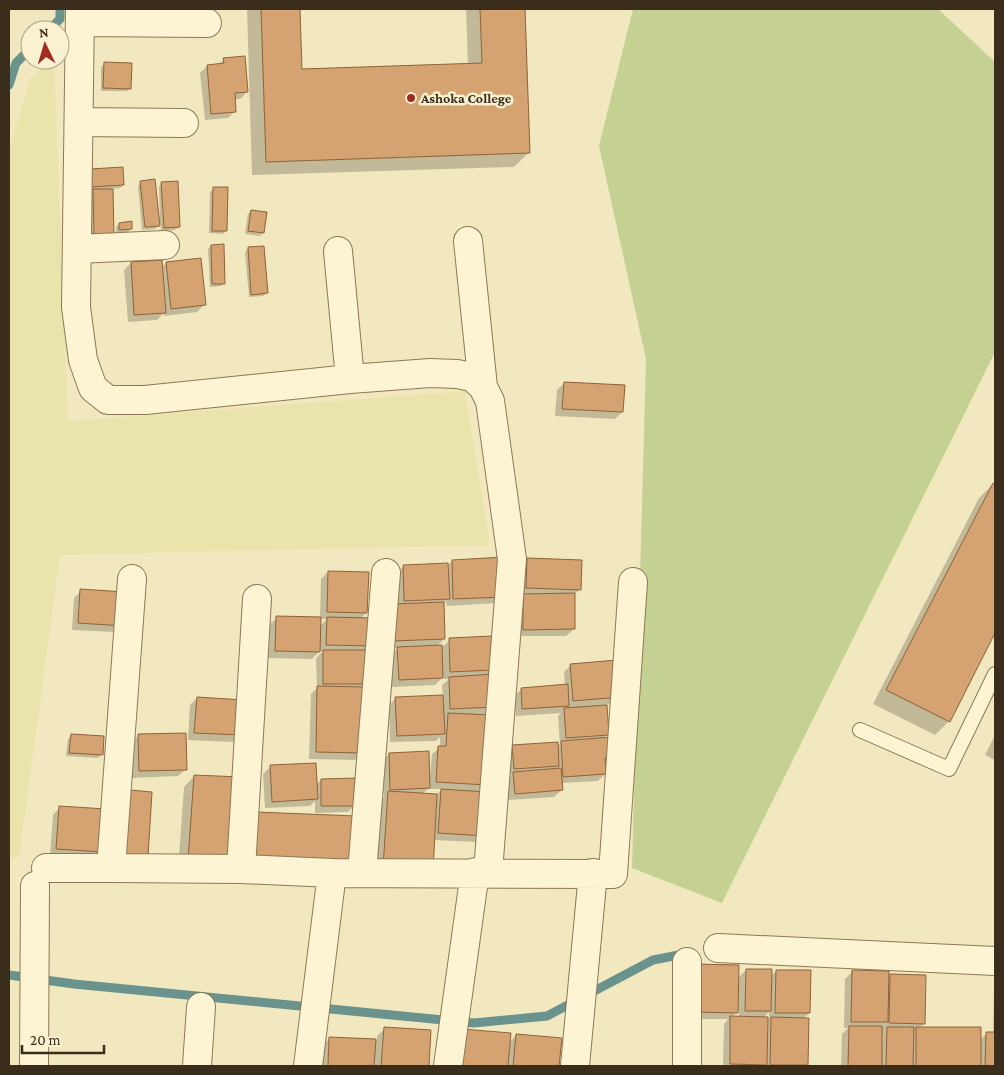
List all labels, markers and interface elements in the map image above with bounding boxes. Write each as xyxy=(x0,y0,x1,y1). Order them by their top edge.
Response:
north arrow xyxy=(20,20,70,70)
text: N xyxy=(38,24,50,40)
place label: Ashoka College xyxy=(420,90,512,106)
marker: Ashoka College xyxy=(405,92,417,104)
scale bar xyxy=(22,1022,105,1054)
text: 20 m xyxy=(30,1032,61,1048)

